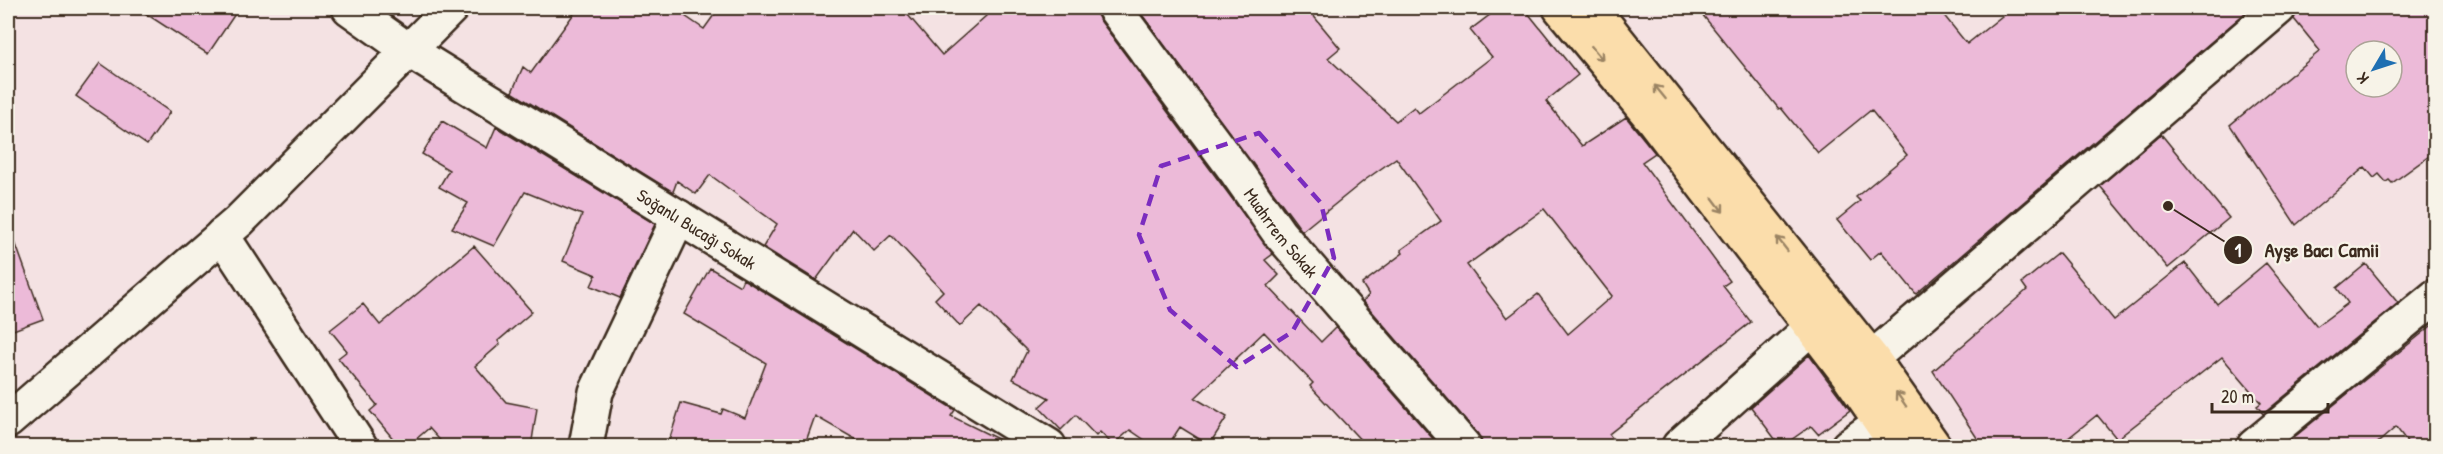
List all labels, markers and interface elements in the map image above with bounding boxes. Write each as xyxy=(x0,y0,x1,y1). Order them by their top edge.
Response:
north arrow xyxy=(2344,39,2404,99)
one-way arrow xyxy=(1591,44,1604,60)
text: K xyxy=(2351,68,2374,89)
one-way arrow xyxy=(1653,85,1667,100)
street label: Soğanlı Bucağı Sokak xyxy=(633,182,762,275)
street label: Muahrrem Sokak xyxy=(1238,183,1325,283)
one-way arrow xyxy=(1712,197,1725,213)
callout: Ayşe Bacı Camii xyxy=(2223,231,2392,269)
one-way arrow xyxy=(1775,236,1788,252)
text: Ayşe Bacı Camii xyxy=(2265,236,2379,264)
text: 1 xyxy=(2235,238,2242,263)
scale bar xyxy=(2212,376,2328,414)
text: 20 m xyxy=(2221,384,2254,409)
one-way arrow xyxy=(1895,391,1907,407)

